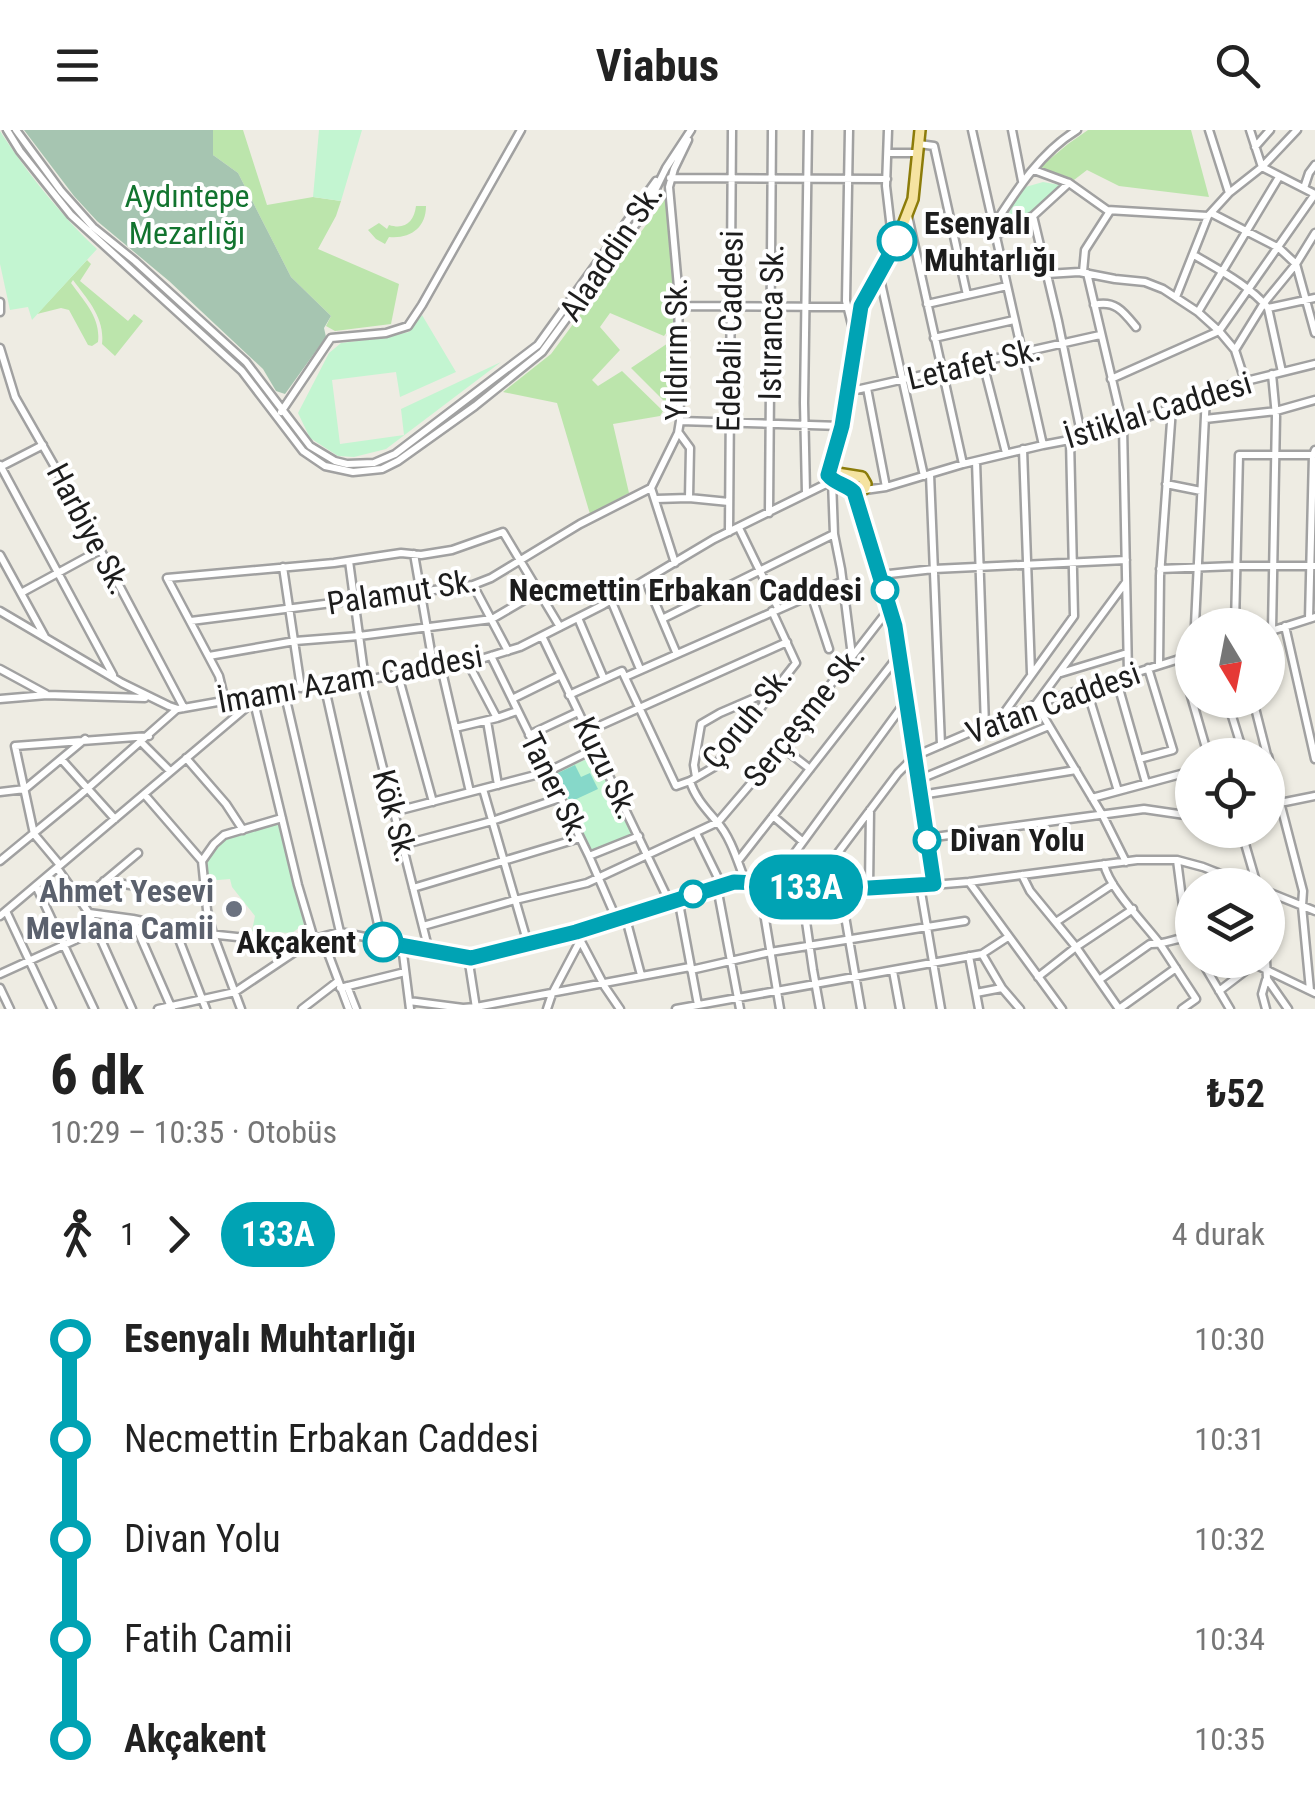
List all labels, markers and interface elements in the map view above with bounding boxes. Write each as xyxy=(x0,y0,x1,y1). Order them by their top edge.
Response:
icon: menu xyxy=(50,38,105,93)
icon: search xyxy=(1210,38,1265,93)
text: Viabus xyxy=(596,39,719,92)
street label: Alaaddin Sk. xyxy=(551,176,671,328)
park label: Aydıntepe Mezarlığı xyxy=(125,177,249,252)
place label: Esenyalı Muhtarlığı xyxy=(924,204,1056,279)
marker: Esenyalı Muhtarlığı xyxy=(878,222,916,260)
street label: Edebali Caddesi xyxy=(709,230,751,432)
street label: Istıranca Sk. xyxy=(751,243,791,401)
street label: Yıldırım Sk. xyxy=(657,277,695,421)
street label: Letafet Sk. xyxy=(903,330,1045,398)
street label: İstiklal Caddesi xyxy=(1060,364,1256,456)
street label: Harbiye Sk. xyxy=(39,457,139,601)
street label: Palamut Sk. xyxy=(324,561,480,623)
place label: Necmettin Erbakan Caddesi xyxy=(509,571,862,609)
marker: Necmettin Erbakan Caddesi xyxy=(872,577,898,603)
north arrow xyxy=(1175,608,1285,718)
map controls xyxy=(1175,608,1285,978)
street label: İmamı Azam Caddesi xyxy=(215,637,485,721)
street label: Serçeşme Sk. xyxy=(735,637,873,795)
street label: Vatan Caddesi xyxy=(961,654,1145,752)
street label: Çoruh Sk. xyxy=(694,658,800,776)
street label: Kuzu Sk. xyxy=(565,711,647,825)
street label: Taner Sk. xyxy=(512,726,598,848)
button: locate xyxy=(1175,738,1285,848)
street label: Kök Sk. xyxy=(364,766,426,866)
place label: Divan Yolu xyxy=(950,821,1085,859)
marker: Divan Yolu xyxy=(914,827,940,853)
line badge: 133A xyxy=(736,854,876,920)
text: 133A xyxy=(769,867,843,908)
button: layers xyxy=(1175,868,1285,978)
place label: Ahmet Yesevi Mevlana Camii xyxy=(26,872,214,947)
unlabelled marker xyxy=(680,881,706,907)
marker: Ahmet Yesevi Mevlana Camii xyxy=(223,898,245,920)
place label: Akçakent xyxy=(236,923,356,961)
marker: Akçakent xyxy=(364,923,402,961)
text: 6 dk xyxy=(50,1043,144,1107)
text: ₺52 xyxy=(1206,1072,1265,1116)
text: 10:29 – 10:35 · Otobüs xyxy=(50,1113,337,1151)
icon: walk xyxy=(50,1207,105,1262)
icon: forward xyxy=(151,1207,206,1262)
text: 133A xyxy=(241,1214,315,1255)
text: 1 xyxy=(120,1215,136,1253)
text: 4 durak xyxy=(1172,1215,1265,1253)
text: Esenyalı Muhtarlığı xyxy=(124,1317,417,1361)
text: 10:30 xyxy=(1194,1320,1265,1358)
text: Necmettin Erbakan Caddesi xyxy=(124,1417,539,1461)
text: 10:31 xyxy=(1194,1420,1265,1458)
text: Divan Yolu xyxy=(124,1517,281,1561)
text: 10:32 xyxy=(1194,1520,1265,1558)
text: Fatih Camii xyxy=(124,1617,293,1661)
text: 10:34 xyxy=(1194,1620,1265,1658)
text: Akçakent xyxy=(124,1717,266,1761)
text: 10:35 xyxy=(1194,1720,1265,1758)

